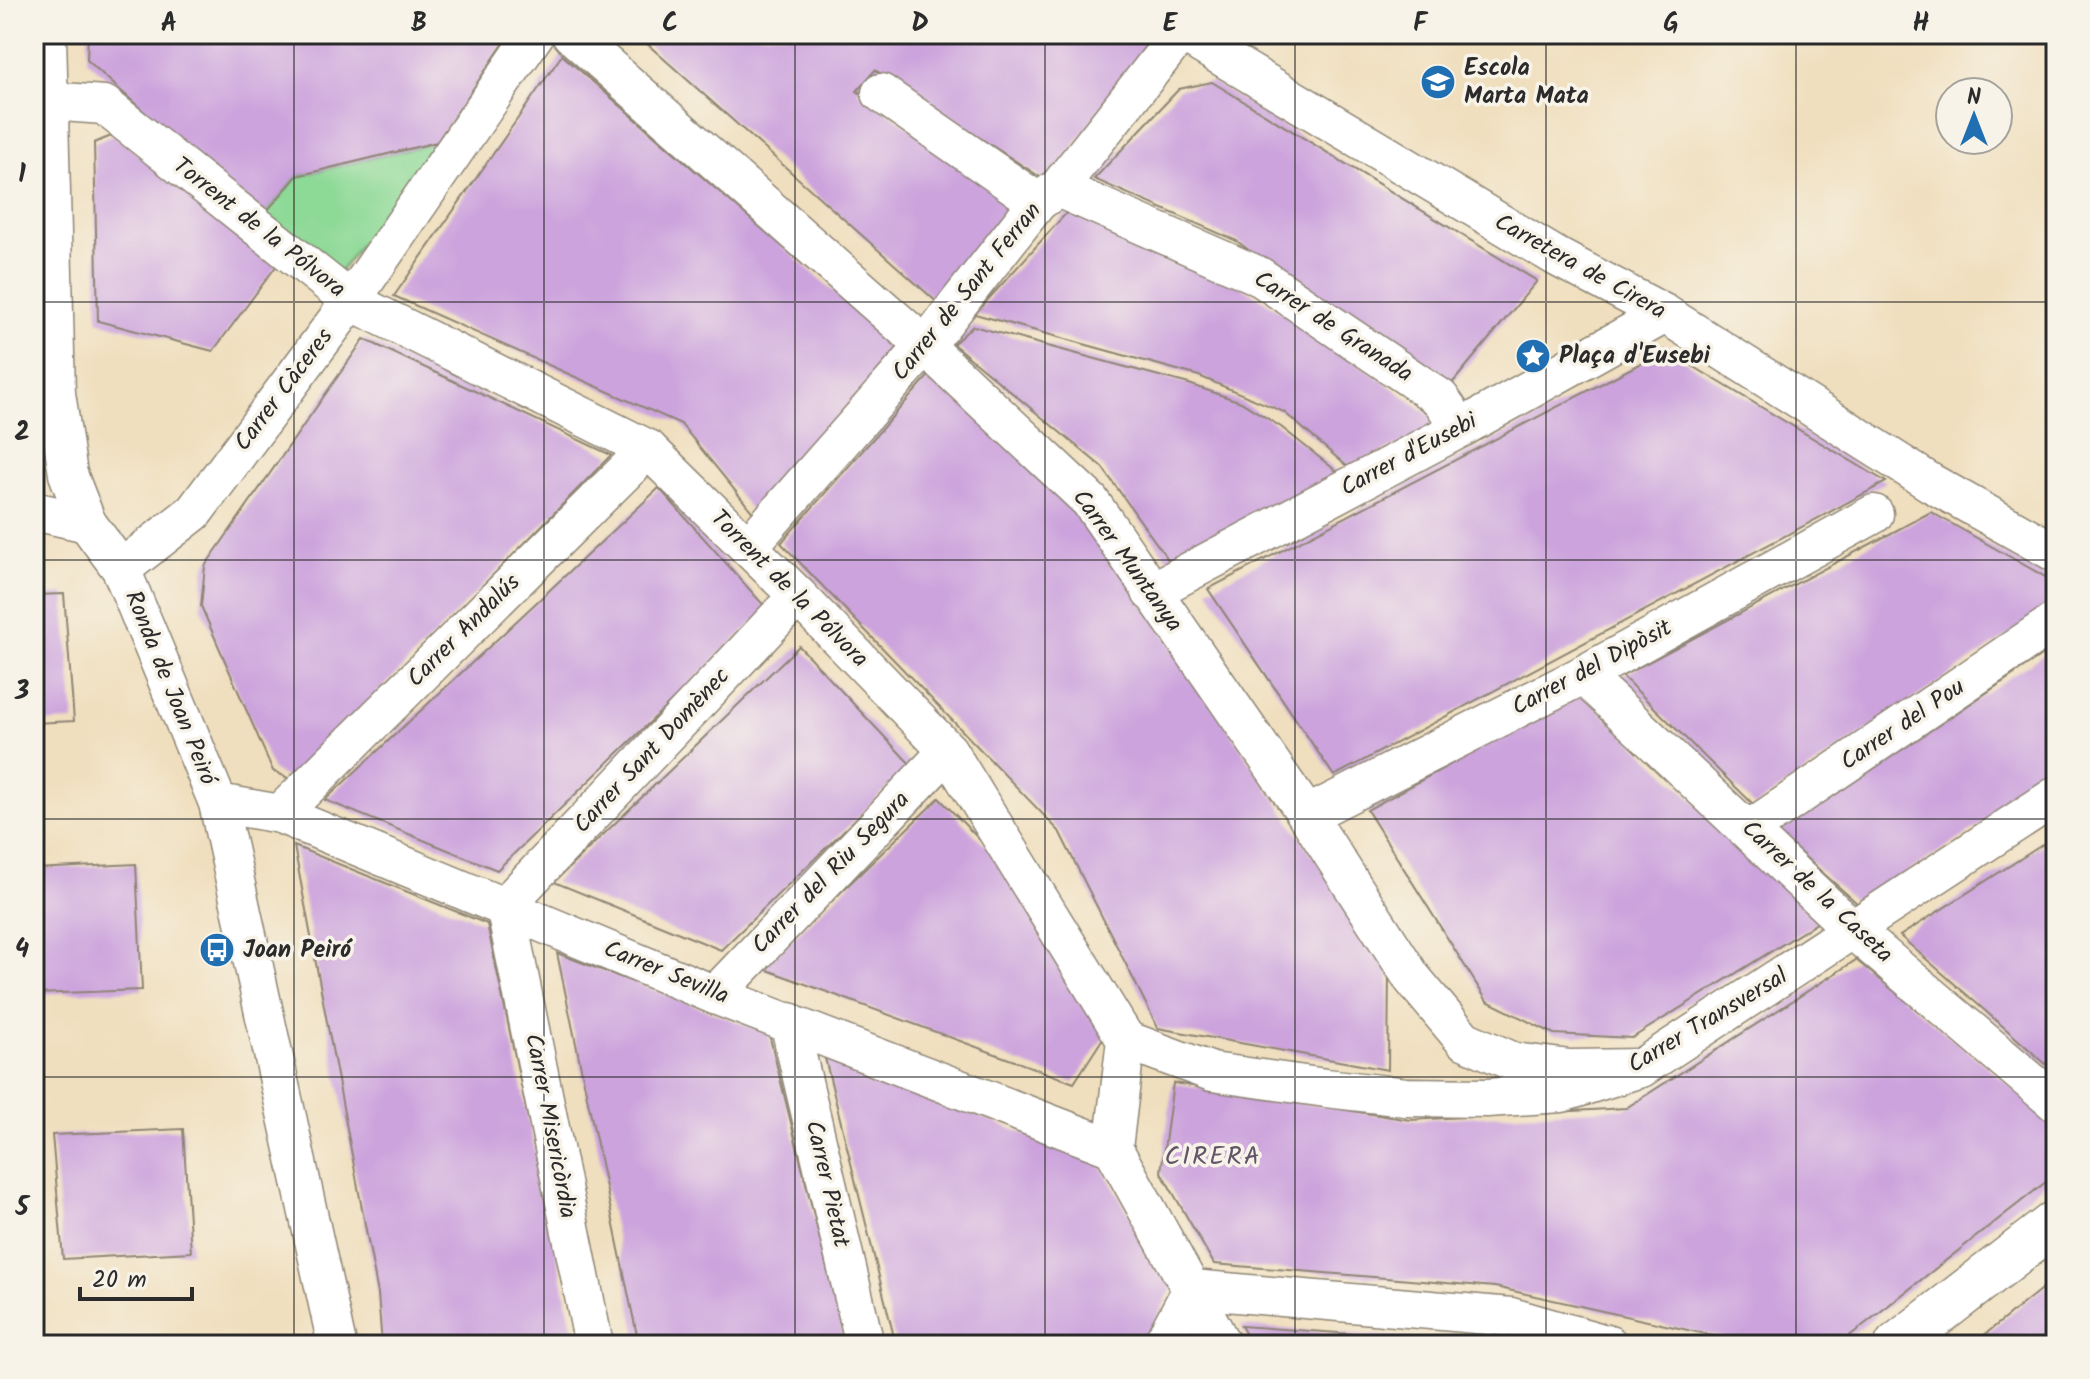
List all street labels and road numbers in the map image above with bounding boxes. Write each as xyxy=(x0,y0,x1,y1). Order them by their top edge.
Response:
street label: Torrent de la Pólvora xyxy=(164,148,354,308)
street label: Carrer de Sant Ferran xyxy=(882,194,1052,390)
street label: Carretera de Cirera xyxy=(1487,203,1673,331)
street label: Carrer de Granada xyxy=(1245,261,1421,393)
street label: Carrer Càceres xyxy=(224,320,344,460)
street label: Carrer d'Eusebi xyxy=(1334,402,1486,507)
street label: Carrer Muntanya xyxy=(1062,481,1192,641)
street label: Torrent de la Pólvora xyxy=(701,501,877,677)
street label: Carrer Andalús xyxy=(398,565,530,697)
street label: Ronda de Joan Peiró xyxy=(113,585,227,792)
street label: Carrer del Dipòsit xyxy=(1505,609,1680,727)
street label: Carrer Sant Domènec xyxy=(564,659,740,843)
street label: Carrer del Pou xyxy=(1833,668,1974,781)
street label: Carrer del Riu Segura xyxy=(742,782,920,964)
street label: Carrer de la Caseta xyxy=(1732,811,1902,973)
street label: Carrer Sevilla xyxy=(597,930,735,1016)
street label: Carrer Transversal xyxy=(1620,958,1796,1084)
street label: Carrer Misericòrdia xyxy=(513,1030,587,1222)
street label: Carrer Pietat xyxy=(793,1117,861,1252)

